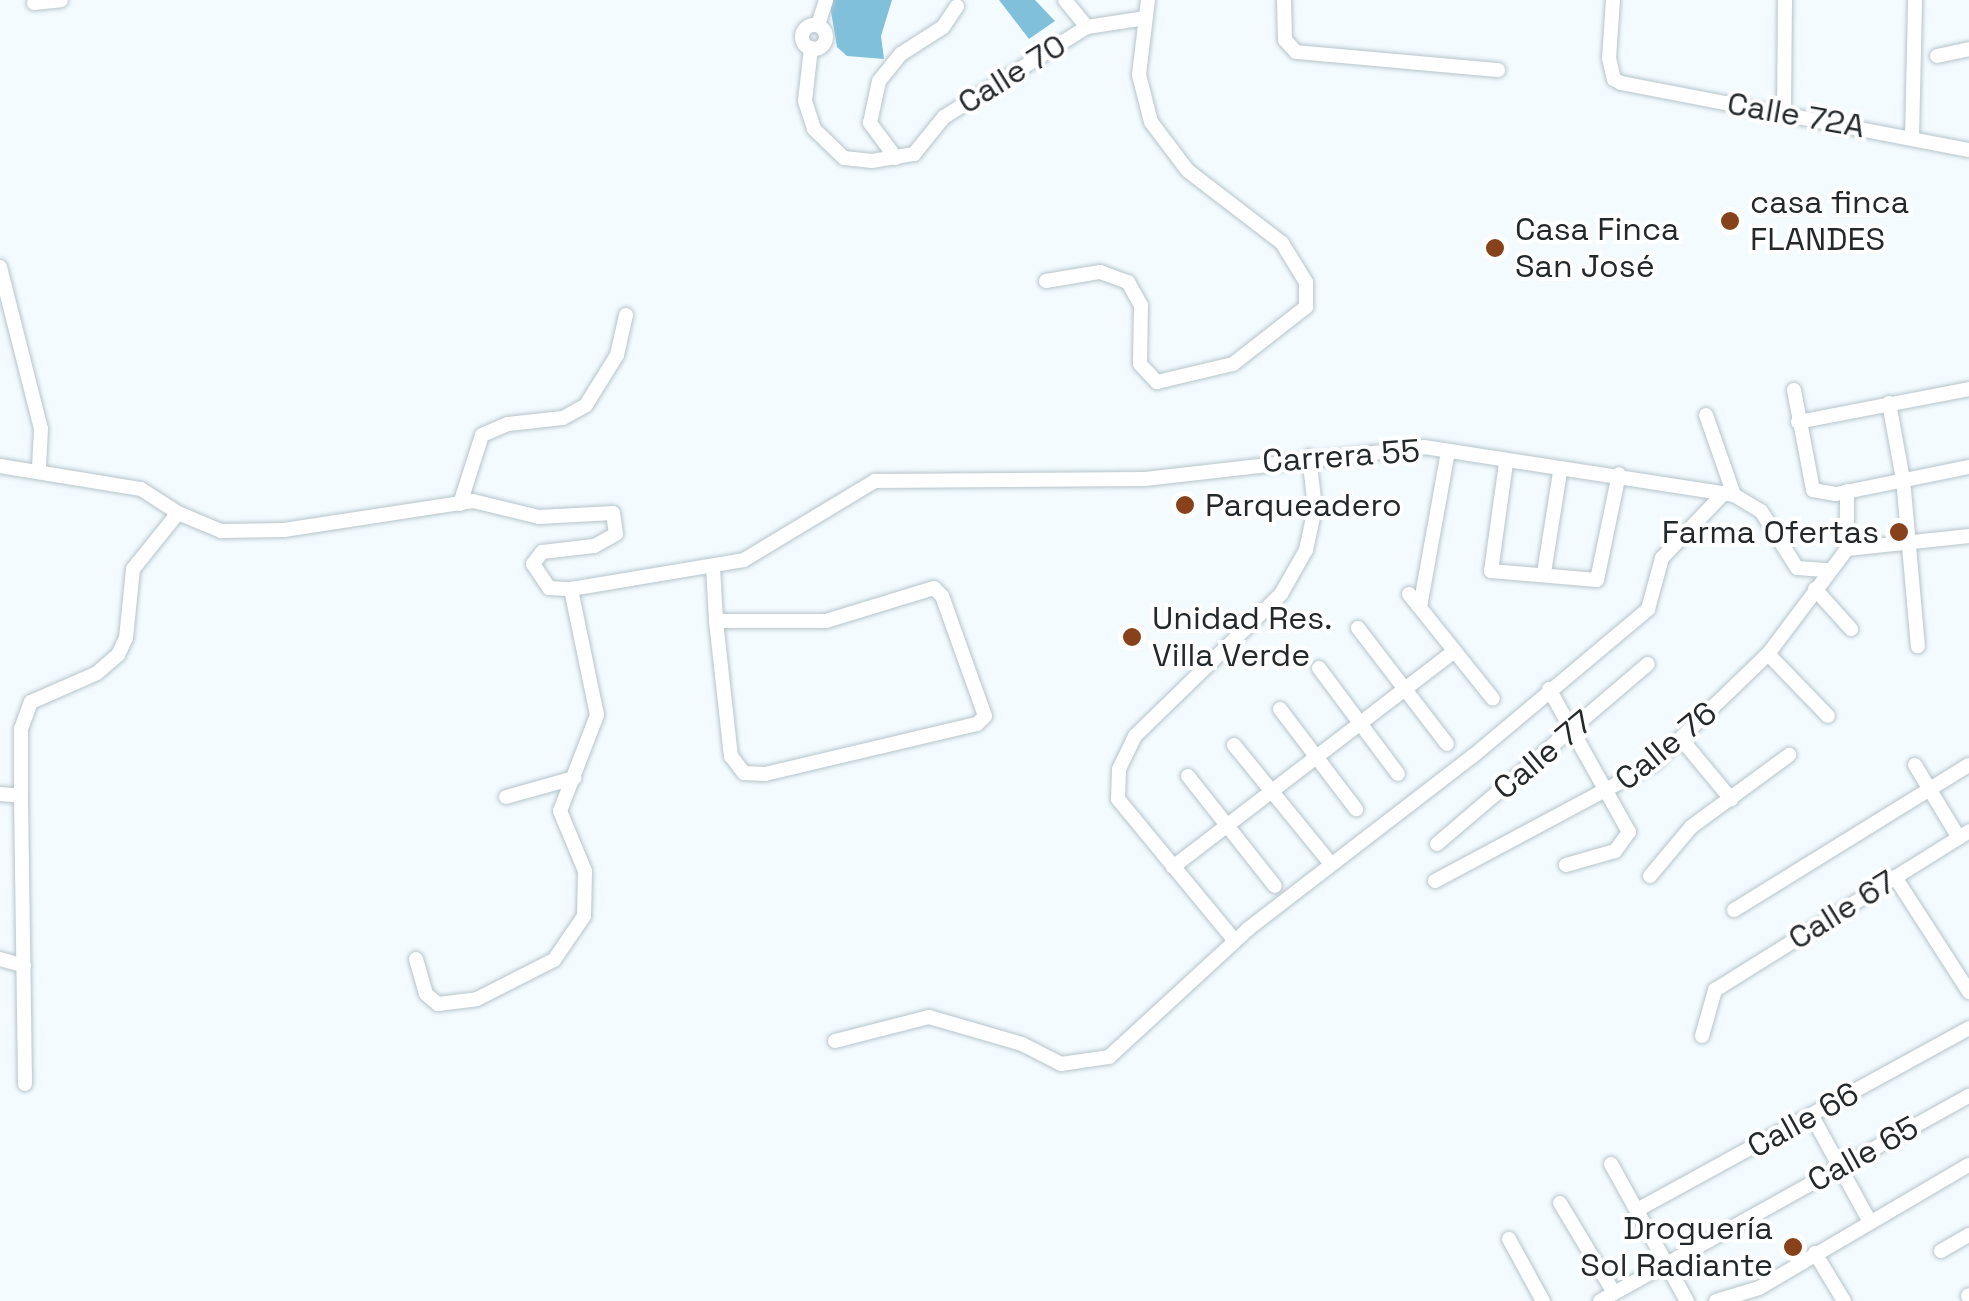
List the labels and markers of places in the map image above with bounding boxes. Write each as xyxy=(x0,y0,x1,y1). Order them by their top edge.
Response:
place label: casa finca FLANDES xyxy=(1750,184,1909,259)
marker: casa finca FLANDES xyxy=(1719,210,1741,232)
place label: Casa Finca San José xyxy=(1515,211,1679,286)
marker: Casa Finca San José xyxy=(1484,237,1506,259)
place label: Parqueadero xyxy=(1205,486,1402,524)
marker: Parqueadero xyxy=(1174,494,1196,516)
place label: Farma Ofertas xyxy=(1662,513,1879,551)
marker: Farma Ofertas xyxy=(1888,521,1910,543)
place label: Unidad Res. Villa Verde xyxy=(1152,600,1332,675)
marker: Unidad Res. Villa Verde xyxy=(1121,626,1143,648)
place label: Droguería Sol Radiante xyxy=(1580,1210,1773,1285)
marker: Droguería Sol Radiante xyxy=(1782,1236,1804,1258)

